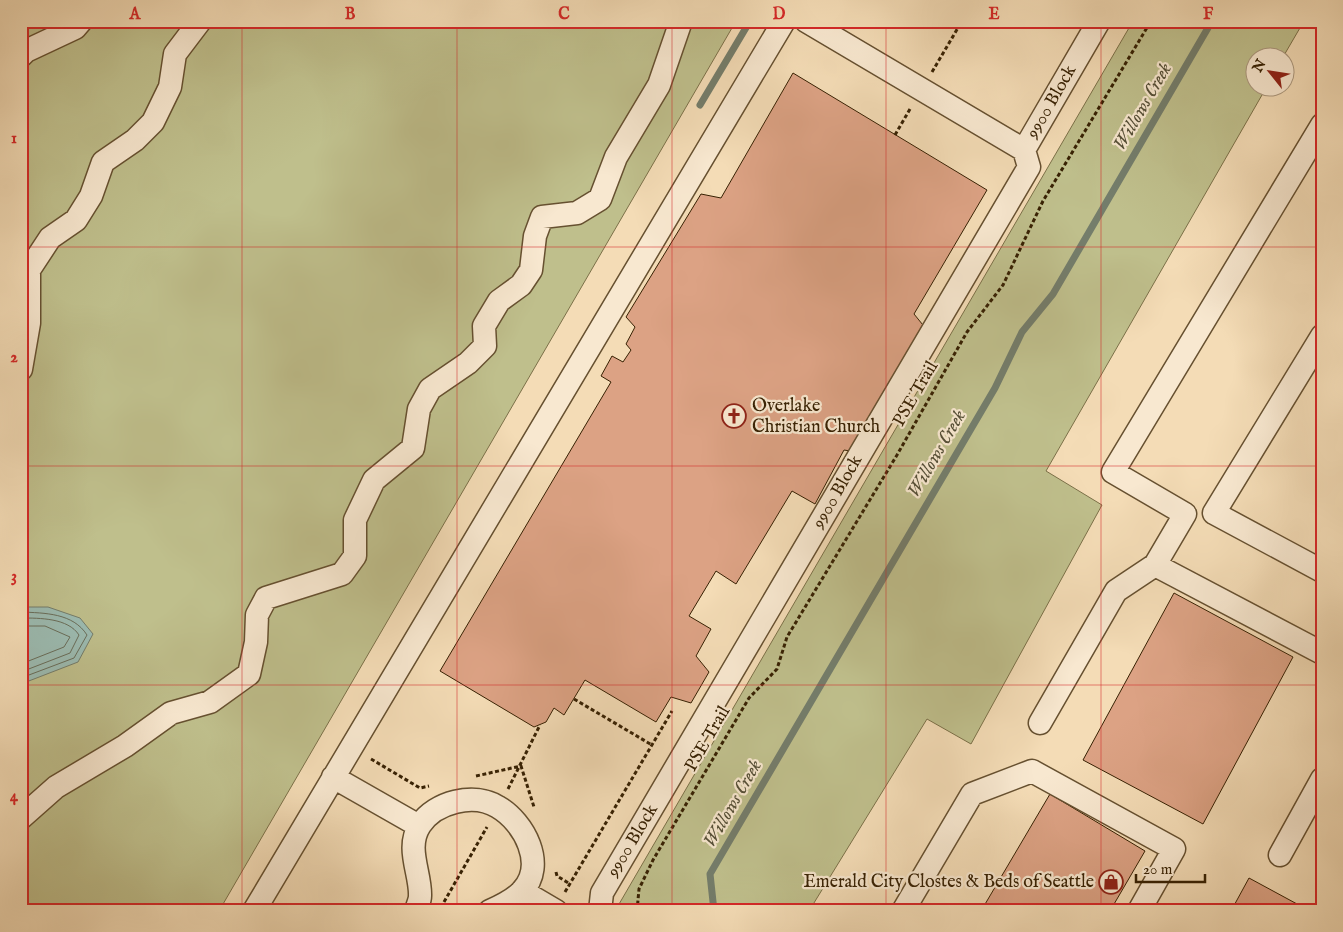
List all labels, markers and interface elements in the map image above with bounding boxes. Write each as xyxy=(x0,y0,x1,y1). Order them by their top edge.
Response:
text: A xyxy=(129,5,142,25)
text: B xyxy=(345,5,356,25)
text: C xyxy=(558,5,570,25)
text: D xyxy=(773,5,786,25)
text: E xyxy=(988,5,1000,25)
text: F xyxy=(1203,5,1214,25)
north arrow xyxy=(1246,48,1296,98)
text: N xyxy=(1248,56,1270,77)
water label: Willows Creek xyxy=(1108,59,1178,155)
street label: 9900 Block xyxy=(1021,61,1082,144)
text: 1 xyxy=(11,129,17,149)
text: 2 xyxy=(10,348,18,368)
street label: PSE Trail xyxy=(888,357,944,431)
place label: Overlake Christian Church xyxy=(752,395,880,439)
church icon: Overlake Christian Church xyxy=(721,403,747,429)
water label: Willows Creek xyxy=(902,406,972,502)
street label: 9900 Block xyxy=(807,451,868,534)
text: 3 xyxy=(11,567,17,587)
street label: PSE Trail xyxy=(680,702,736,776)
water label: Willows Creek xyxy=(698,756,768,852)
text: 4 xyxy=(10,787,19,807)
street label: 9900 Block xyxy=(602,800,664,883)
scale bar xyxy=(1136,852,1204,884)
text: 20 m xyxy=(1143,860,1173,879)
shop icon: Emerald City Clostes & Beds of Seattle xyxy=(1098,869,1124,895)
place label: Emerald City Clostes & Beds of Seattle xyxy=(803,871,1094,894)

